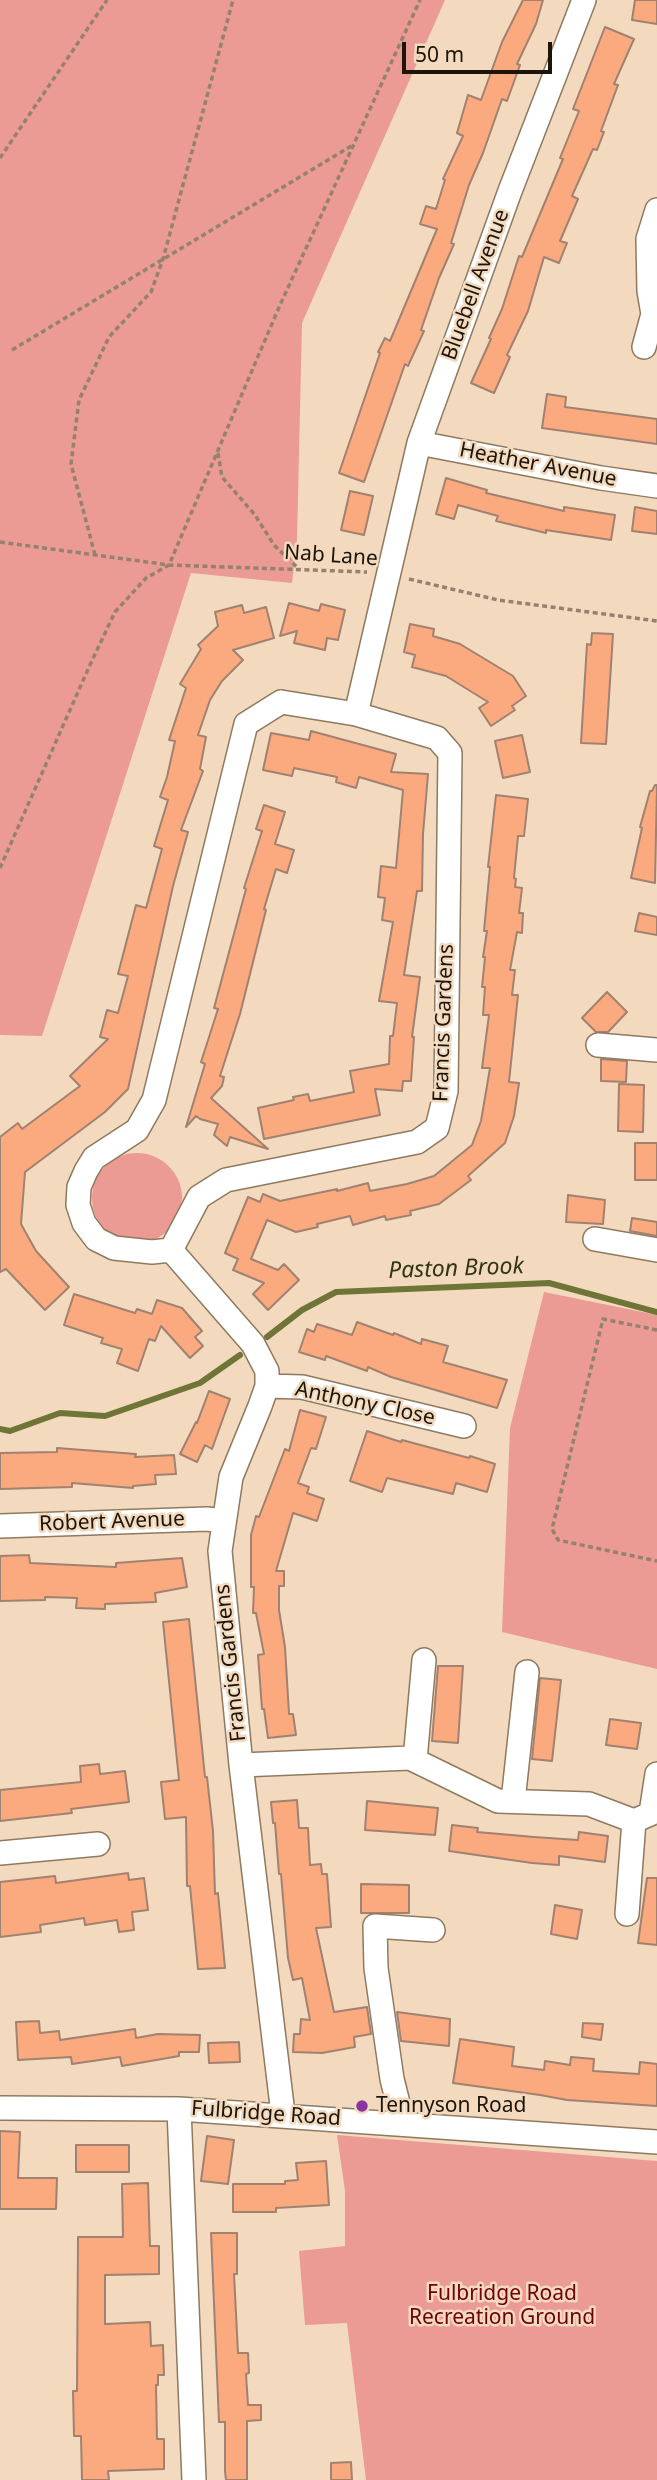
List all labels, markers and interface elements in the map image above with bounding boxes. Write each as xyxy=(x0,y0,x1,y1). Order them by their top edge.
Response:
scale bar xyxy=(405,28,556,72)
text: 50 m xyxy=(415,40,464,68)
street label: Bluebell Avenue xyxy=(437,206,515,364)
street label: Heather Avenue xyxy=(457,437,619,493)
street label: Nab Lane xyxy=(283,540,379,572)
street label: Francis Gardens xyxy=(429,944,459,1102)
water label: Paston Brook xyxy=(388,1253,524,1285)
street label: Anthony Close xyxy=(293,1377,437,1431)
street label: Robert Avenue xyxy=(39,1507,185,1537)
street label: Francis Gardens xyxy=(210,1583,252,1743)
place label: Tennyson Road xyxy=(376,2093,526,2119)
street label: Fulbridge Road xyxy=(190,2096,342,2132)
marker: Tennyson Road xyxy=(354,2098,370,2114)
park label: Fulbridge Road Recreation Ground xyxy=(409,2281,595,2331)

